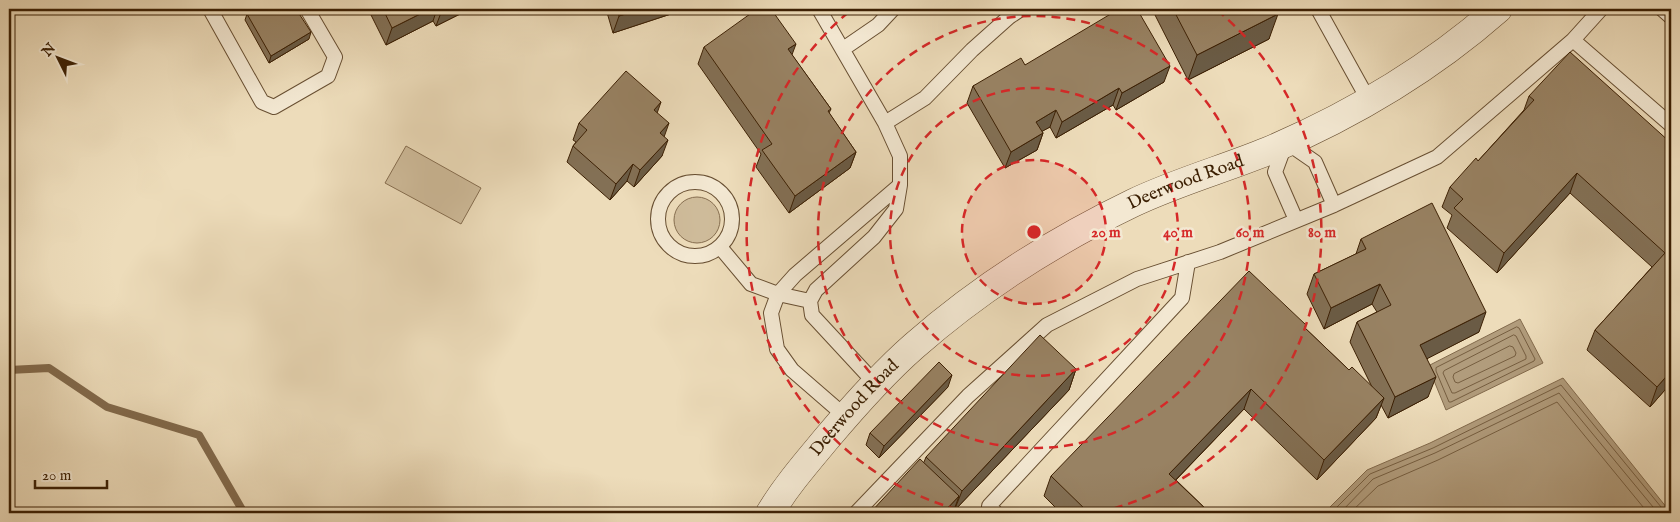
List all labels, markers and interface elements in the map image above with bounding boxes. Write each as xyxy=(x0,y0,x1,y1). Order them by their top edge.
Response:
north arrow xyxy=(32,32,82,82)
text: N xyxy=(38,39,60,61)
street label: Deerwood Road xyxy=(1124,150,1248,215)
centre of rings xyxy=(1025,223,1043,241)
text: 20 m xyxy=(1091,223,1121,242)
text: 40 m xyxy=(1163,223,1193,242)
text: 60 m xyxy=(1236,223,1265,242)
text: 80 m xyxy=(1308,223,1336,242)
street label: Deerwood Road xyxy=(805,354,904,461)
scale bar xyxy=(35,457,108,489)
text: 20 m xyxy=(42,466,72,485)

